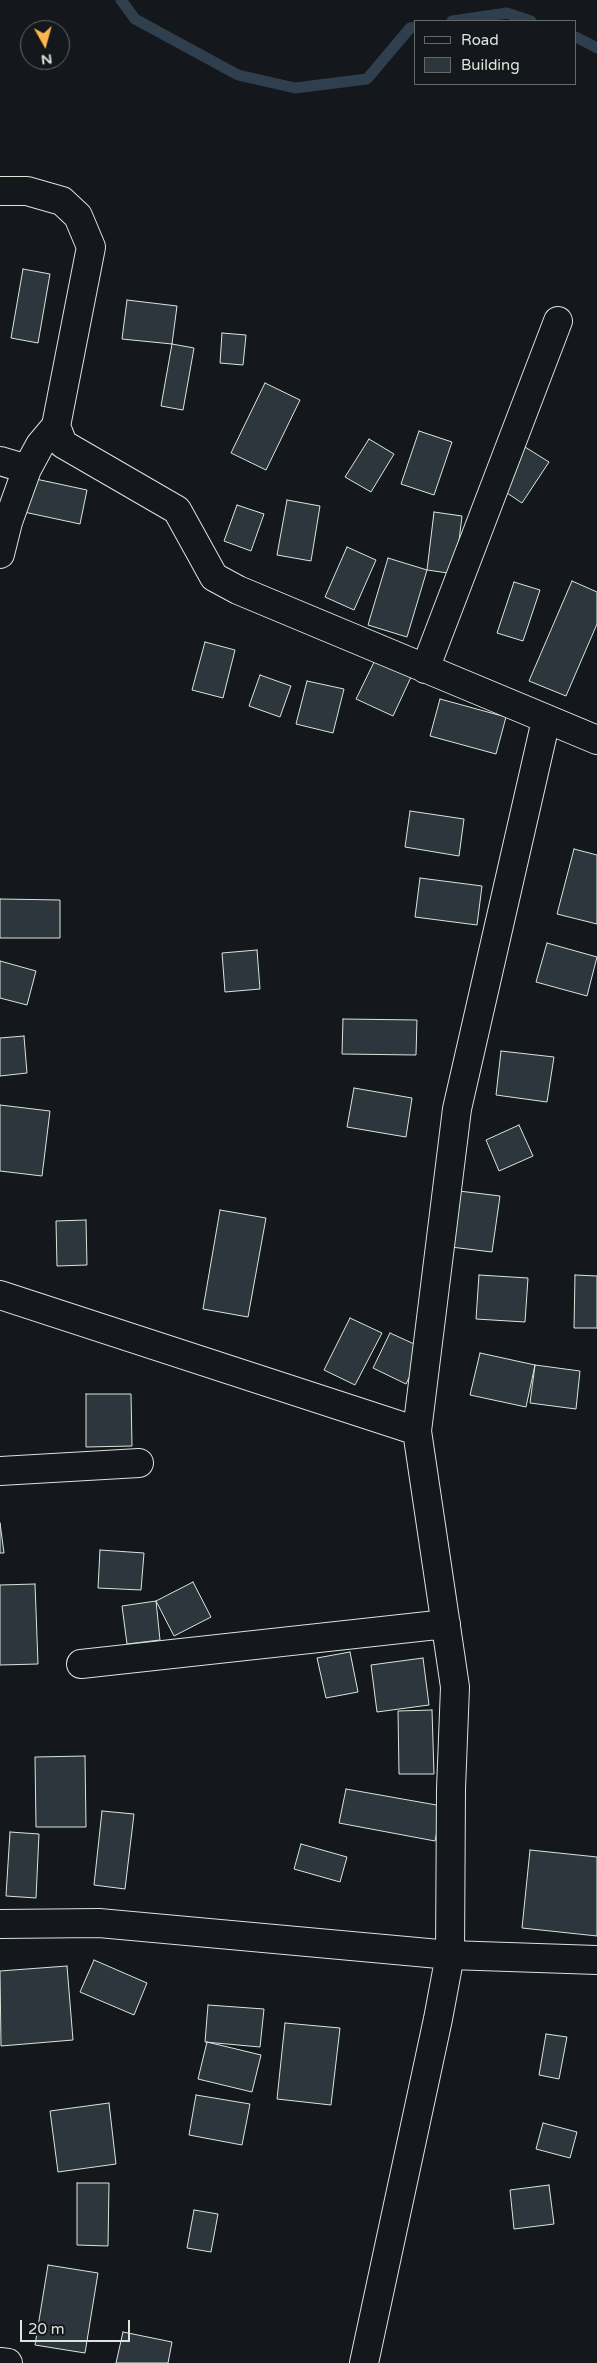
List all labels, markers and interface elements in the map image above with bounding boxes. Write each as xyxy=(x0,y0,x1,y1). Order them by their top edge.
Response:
north arrow xyxy=(20,20,70,70)
legend xyxy=(414,20,577,85)
text: Road xyxy=(461,31,499,49)
text: N xyxy=(40,50,53,69)
text: Building xyxy=(461,56,520,74)
scale bar xyxy=(22,2310,132,2342)
text: 20 m xyxy=(28,2320,65,2338)

